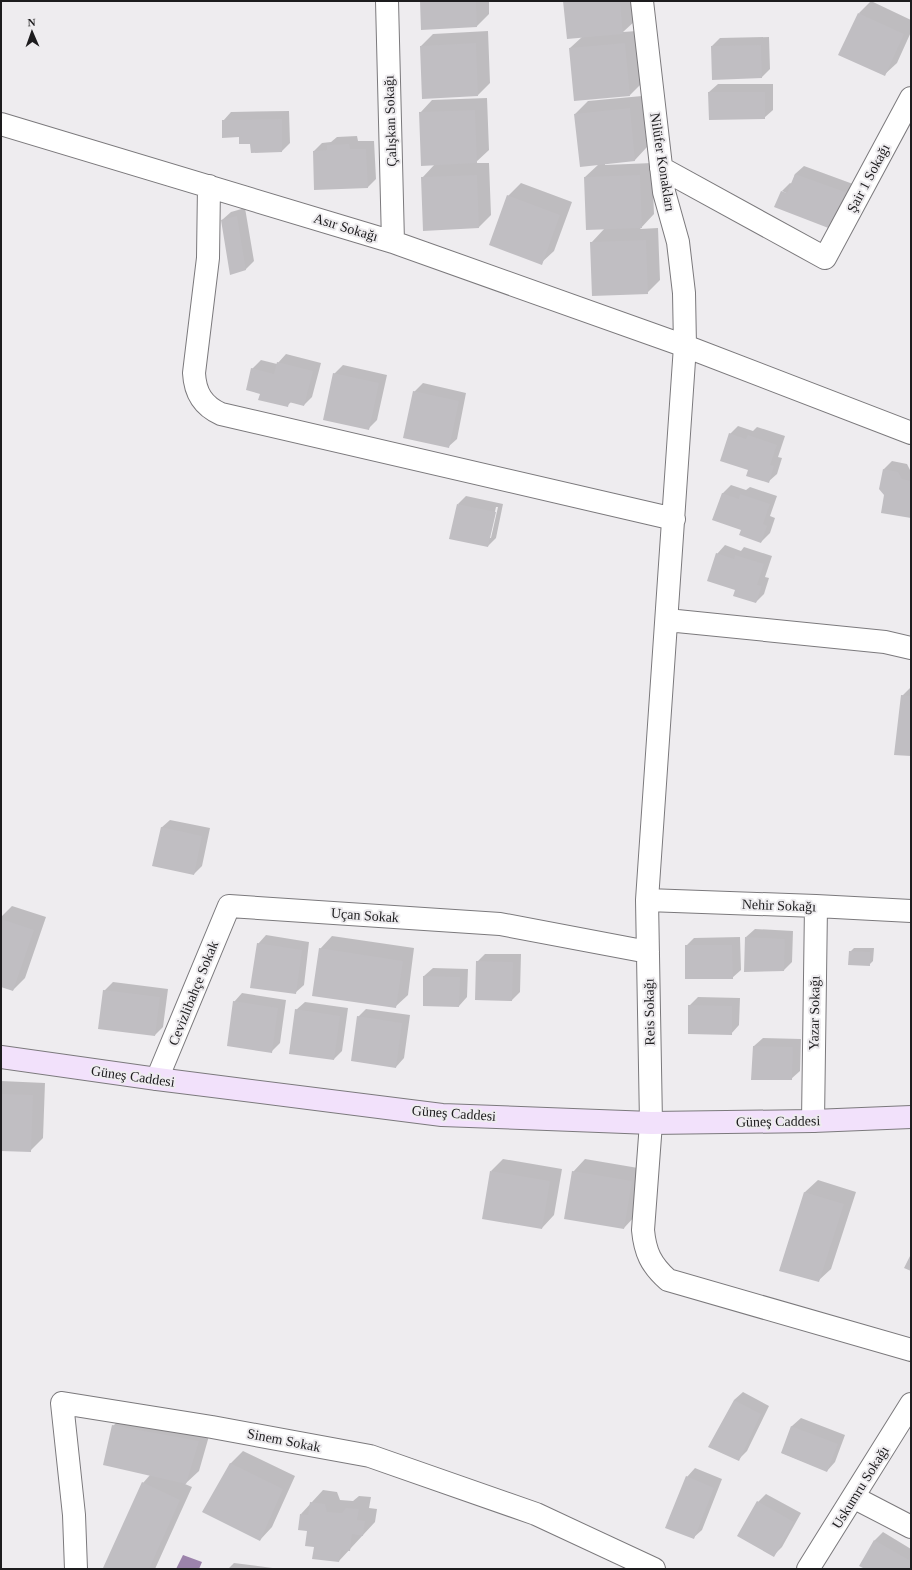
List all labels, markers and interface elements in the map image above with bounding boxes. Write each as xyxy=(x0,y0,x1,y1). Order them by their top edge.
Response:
north arrow xyxy=(12,12,52,52)
text: N xyxy=(27,16,36,28)
street label: Çalışkan Sokağı xyxy=(381,75,400,167)
street label: Nilüfer Konakları xyxy=(647,112,678,213)
street label: Şair 1 Sokağı xyxy=(844,141,893,215)
street label: Asır Sokağı xyxy=(312,211,380,244)
street label: Nehir Sokağı xyxy=(742,897,816,914)
street label: Uçan Sokak xyxy=(331,906,399,925)
street label: Cevizlibahçe Sokak xyxy=(166,939,221,1048)
street label: Yazar Sokağı xyxy=(806,976,823,1050)
street label: Reis Sokağı xyxy=(641,978,658,1046)
street label: Güneş Caddesi xyxy=(90,1063,176,1090)
street label: Güneş Caddesi xyxy=(411,1103,497,1124)
street label: Güneş Caddesi xyxy=(736,1113,820,1130)
street label: Sinem Sokak xyxy=(246,1426,322,1455)
street label: Uskumru Sokağı xyxy=(829,1443,892,1531)

